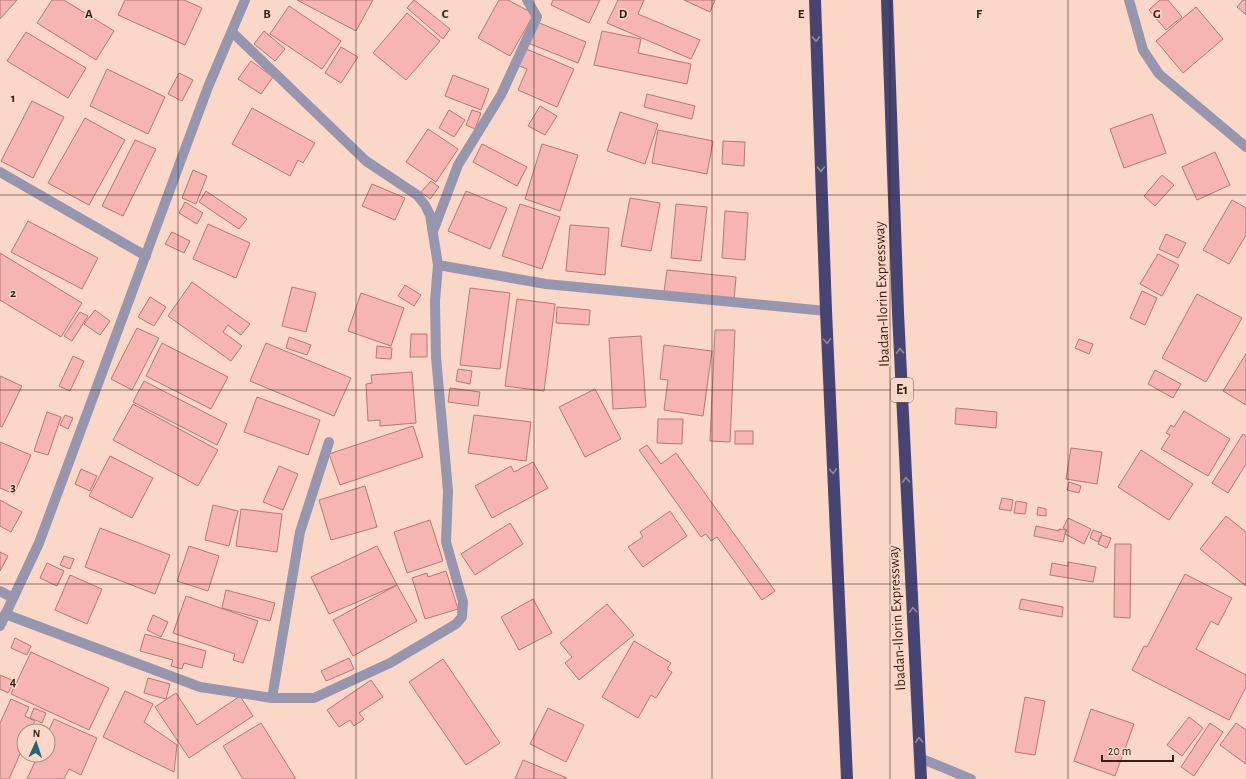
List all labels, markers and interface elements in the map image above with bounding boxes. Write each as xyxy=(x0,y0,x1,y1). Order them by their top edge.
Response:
text: A xyxy=(85,8,93,21)
text: B xyxy=(263,8,271,21)
text: C xyxy=(442,8,449,21)
text: D xyxy=(619,8,628,21)
text: E xyxy=(798,8,805,21)
text: F xyxy=(976,8,983,21)
text: G xyxy=(1153,8,1161,21)
one-way arrow xyxy=(812,36,820,42)
text: 1 xyxy=(11,92,15,105)
one-way arrow xyxy=(816,166,825,172)
street label: Ibadan-Ilorin Expressway xyxy=(872,220,892,367)
text: 2 xyxy=(10,287,16,300)
one-way arrow xyxy=(823,338,831,344)
one-way arrow xyxy=(895,348,904,354)
road number: E1 xyxy=(891,378,913,402)
one-way arrow xyxy=(829,468,837,474)
one-way arrow xyxy=(902,477,911,483)
text: 3 xyxy=(10,481,16,494)
street label: Ibadan-Ilorin Expressway xyxy=(886,544,908,691)
one-way arrow xyxy=(908,607,917,613)
text: 4 xyxy=(10,676,17,689)
north arrow xyxy=(16,723,56,763)
text: N xyxy=(32,728,41,739)
one-way arrow xyxy=(915,737,924,743)
scale bar xyxy=(1102,737,1173,763)
text: 20 m xyxy=(1108,745,1131,757)

